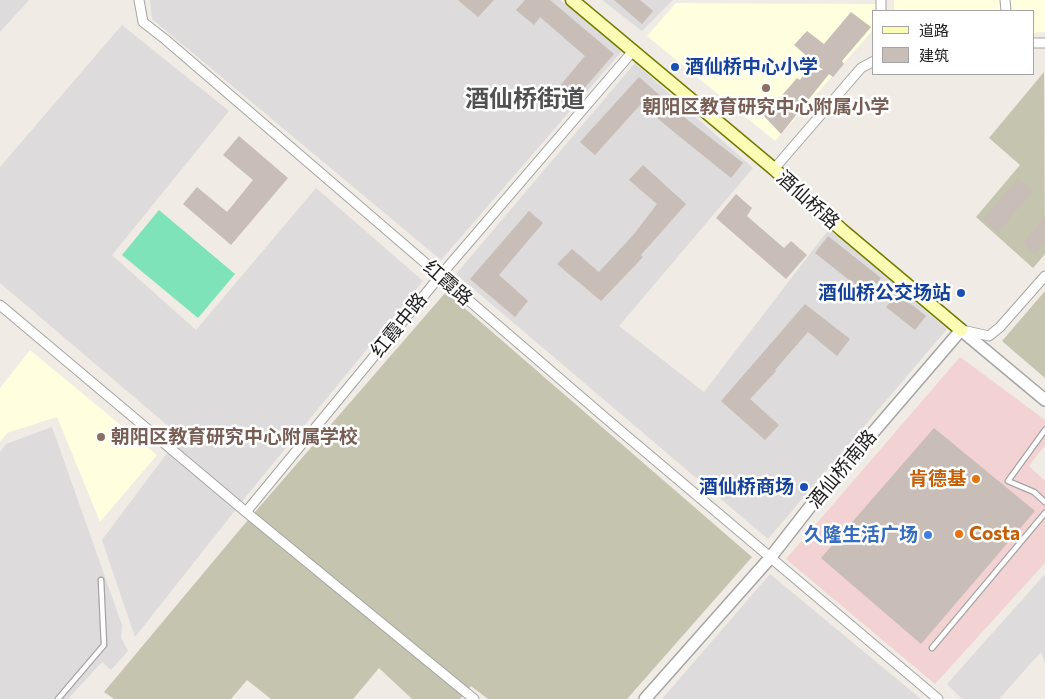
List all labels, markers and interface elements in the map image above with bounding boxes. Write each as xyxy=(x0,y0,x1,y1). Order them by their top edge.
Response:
legend xyxy=(872,10,1035,75)
text: 道路 xyxy=(919,21,949,39)
text: 建筑 xyxy=(919,46,949,64)
place label: 酒仙桥中心小学 xyxy=(685,56,818,78)
marker: 酒仙桥中心小学 xyxy=(669,61,681,73)
marker: 朝阳区教育研究中心附属小学 xyxy=(760,82,772,94)
district label: 酒仙桥街道 xyxy=(465,85,585,113)
place label: 朝阳区教育研究中心附属小学 xyxy=(643,96,889,118)
street label: 酒仙桥路 xyxy=(772,166,844,234)
street label: 红霞路 xyxy=(419,256,477,310)
place label: 酒仙桥公交场站 xyxy=(818,282,951,304)
marker: 酒仙桥公交场站 xyxy=(955,287,967,299)
street label: 红霞中路 xyxy=(366,288,432,362)
street label: 酒仙桥南路 xyxy=(803,425,881,513)
place label: 朝阳区教育研究中心附属学校 xyxy=(111,426,358,448)
marker: 朝阳区教育研究中心附属学校 xyxy=(95,431,107,443)
place label: 肯德基 xyxy=(909,468,966,490)
marker: 肯德基 xyxy=(970,473,982,485)
place label: 酒仙桥商场 xyxy=(699,476,794,498)
marker: 酒仙桥商场 xyxy=(798,481,810,493)
place label: Costa xyxy=(969,523,1020,545)
place label: 久隆生活广场 xyxy=(804,524,918,546)
marker: Costa xyxy=(953,528,965,540)
marker: 久隆生活广场 xyxy=(922,529,934,541)

